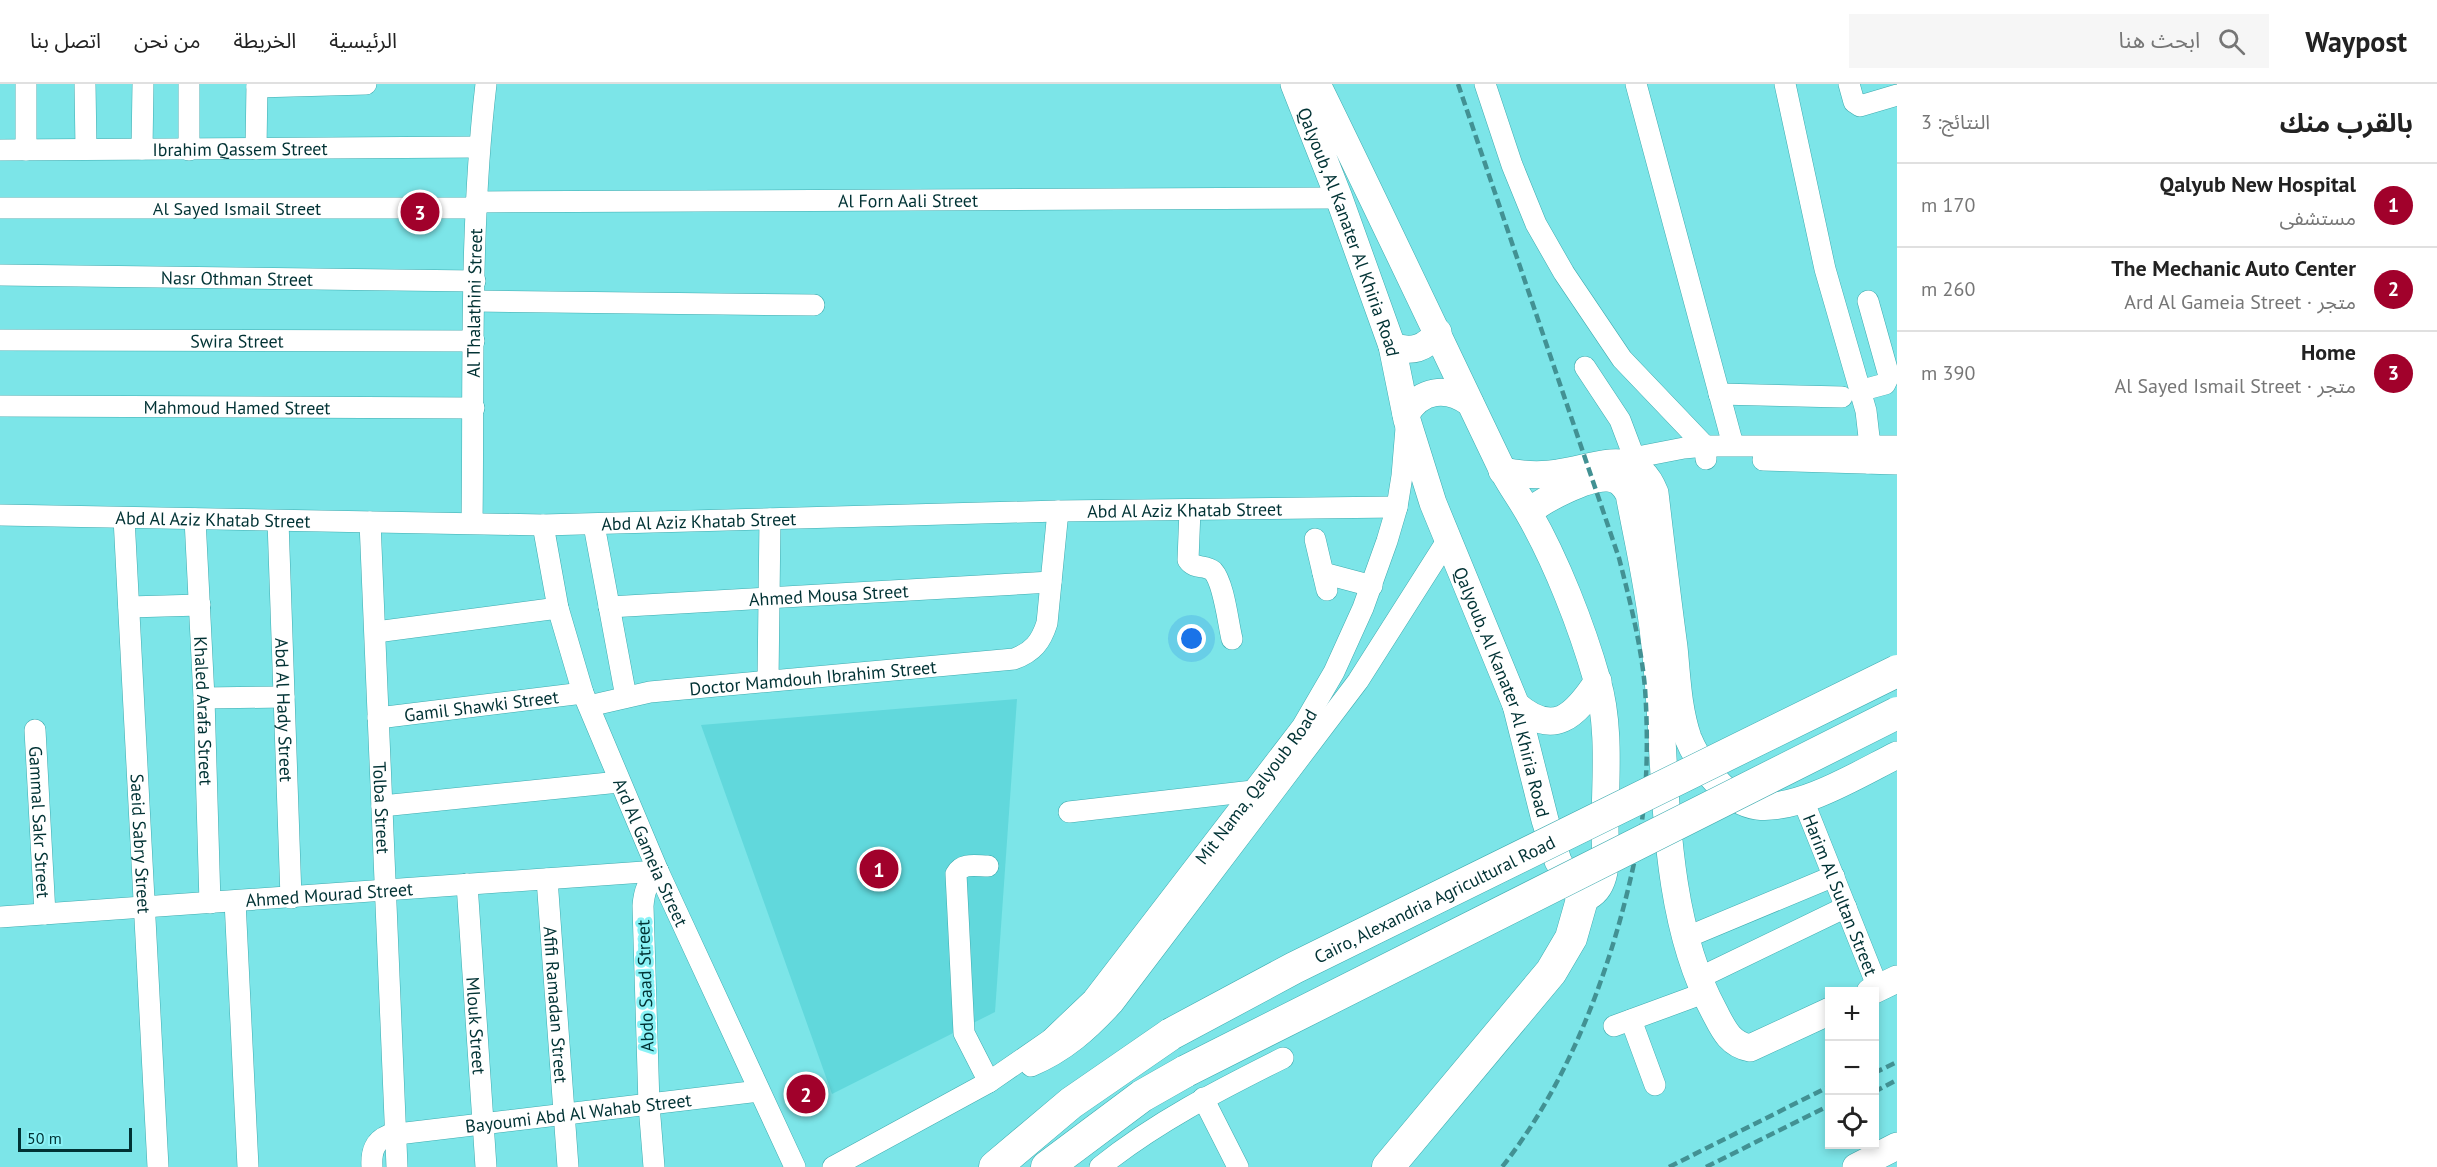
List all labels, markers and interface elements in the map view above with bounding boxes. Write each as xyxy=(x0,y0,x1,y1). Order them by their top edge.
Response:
search box xyxy=(1849,14,2269,68)
text: Waypost xyxy=(2305,23,2407,60)
icon: search xyxy=(2215,25,2248,58)
text: ابحث هنا xyxy=(2119,26,2200,54)
text: اتصل بنا xyxy=(30,27,101,54)
text: من نحن xyxy=(134,27,200,54)
text: الخريطة xyxy=(233,27,296,54)
text: الرئيسية xyxy=(329,27,397,54)
street label: Qalyoub, Al Kanater Al Khiria Road xyxy=(1293,104,1405,358)
text: بالقرب منك xyxy=(2280,106,2413,139)
text: النتائج: 3 xyxy=(1921,109,1990,135)
street label: Ibrahim Qassem Street xyxy=(152,136,328,161)
text: Qalyub New Hospital xyxy=(2159,170,2356,198)
street label: Al Forn Aali Street xyxy=(838,188,978,212)
pin: 3 xyxy=(400,190,440,234)
text: 170 m xyxy=(1921,192,1975,218)
text: 1 xyxy=(2388,192,2399,218)
street label: Al Sayed Ismail Street xyxy=(153,197,321,220)
text: مستشفى xyxy=(2279,205,2356,231)
street label: Al Thalathini Street xyxy=(461,228,487,378)
text: The Mechanic Auto Center xyxy=(2111,254,2356,282)
street label: Nasr Othman Street xyxy=(161,266,313,290)
text: 260 m xyxy=(1921,276,1975,302)
text: 2 xyxy=(2388,276,2399,302)
text: متجر · Ard Al Gameia Street xyxy=(2124,289,2356,315)
street label: Swira Street xyxy=(190,329,284,352)
text: Home xyxy=(2301,338,2356,366)
text: 390 m xyxy=(1921,360,1975,386)
text: 3 xyxy=(2388,360,2399,386)
text: متجر · Al Sayed Ismail Street xyxy=(2115,373,2356,399)
street label: Mahmoud Hamed Street xyxy=(144,395,330,419)
street label: Abd Al Aziz Khatab Street xyxy=(1087,497,1282,522)
street label: Abd Al Aziz Khatab Street xyxy=(115,506,311,532)
street label: Abd Al Aziz Khatab Street xyxy=(601,507,797,535)
street label: Qalyoub, Al Kanater Al Khiria Road xyxy=(1449,563,1555,820)
street label: Ahmed Mousa Street xyxy=(748,579,909,611)
your location xyxy=(1177,624,1206,653)
street label: Khaled Arafa Street xyxy=(189,636,218,786)
street label: Abd Al Hady Street xyxy=(271,637,298,782)
street label: Doctor Mamdouh Ibrahim Street xyxy=(688,655,937,700)
street label: Gamil Shawki Street xyxy=(403,685,560,726)
street label: Mit Nama, Qalyoub Road xyxy=(1190,705,1322,868)
street label: Gammal Sakr Street xyxy=(24,745,56,899)
street label: Tolba Street xyxy=(369,761,395,854)
street label: Saeid Sabry Street xyxy=(126,773,156,914)
street label: Ard Al Gameia Street xyxy=(609,775,693,930)
street label: Harim Al Sultan Street xyxy=(1798,811,1883,979)
street label: Cairo, Alexandria Agricultural Road xyxy=(1310,830,1559,968)
pin: 1 xyxy=(860,846,898,892)
street label: Ahmed Mourad Street xyxy=(245,877,414,911)
street label: Abdo Saad Street xyxy=(631,920,659,1052)
street label: Afifi Ramadan Street xyxy=(539,925,573,1084)
street label: Mlouk Street xyxy=(462,976,491,1075)
map controls xyxy=(1825,987,1879,1149)
button: + xyxy=(1825,987,1879,1041)
button: − xyxy=(1825,1041,1879,1095)
pin: 2 xyxy=(786,1072,826,1116)
street label: Bayoumi Abd Al Wahab Street xyxy=(464,1088,693,1137)
button: locate xyxy=(1825,1095,1879,1149)
scale bar xyxy=(18,1125,132,1152)
text: 50 m xyxy=(27,1128,62,1148)

